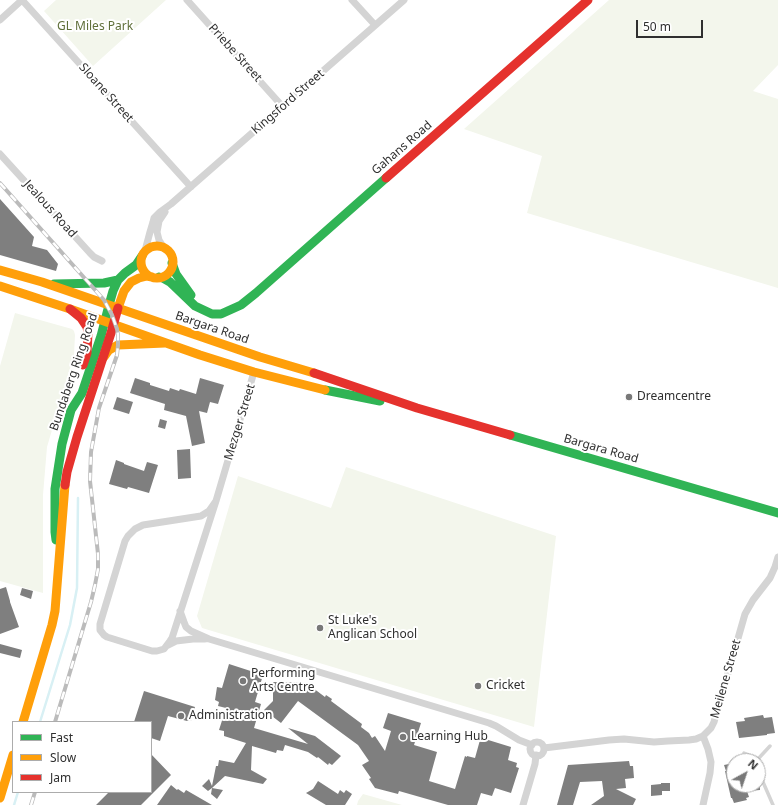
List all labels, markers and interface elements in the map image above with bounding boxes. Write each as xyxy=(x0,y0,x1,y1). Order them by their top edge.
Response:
scale bar xyxy=(638,12,705,38)
text: 50 m xyxy=(643,18,671,35)
park label: GL Miles Park xyxy=(57,20,133,34)
street label: Priebe Street xyxy=(205,21,265,85)
street label: Sloane Street xyxy=(76,61,136,125)
street label: Kingsford Street xyxy=(249,67,327,137)
street label: Gahans Road xyxy=(369,118,435,178)
street label: Jealous Road xyxy=(20,177,80,241)
street label: Bargara Road xyxy=(173,309,251,347)
street label: Bundaberg Ring Road xyxy=(47,311,101,433)
street label: Mezger Street xyxy=(222,382,258,462)
place label: Dreamcentre xyxy=(637,390,711,404)
marker: Dreamcentre xyxy=(624,392,634,402)
street label: Bargara Road xyxy=(562,431,640,467)
place label: St Luke's Anglican School xyxy=(328,614,417,642)
marker: St Luke's Anglican School xyxy=(315,623,325,633)
street label: Meilene Street xyxy=(708,638,744,720)
place label: Performing Arts Centre xyxy=(251,667,315,695)
marker: Performing Arts Centre xyxy=(238,676,248,686)
place label: Cricket xyxy=(486,679,525,693)
marker: Cricket xyxy=(473,681,483,691)
place label: Administration xyxy=(189,709,273,723)
marker: Administration xyxy=(176,711,186,721)
legend xyxy=(12,721,152,793)
text: Fast xyxy=(50,729,73,746)
place label: Learning Hub xyxy=(411,730,488,744)
marker: Learning Hub xyxy=(398,732,408,742)
text: Slow xyxy=(50,749,76,766)
north arrow xyxy=(726,753,766,793)
text: N xyxy=(745,756,762,773)
text: Jam xyxy=(50,769,71,786)

